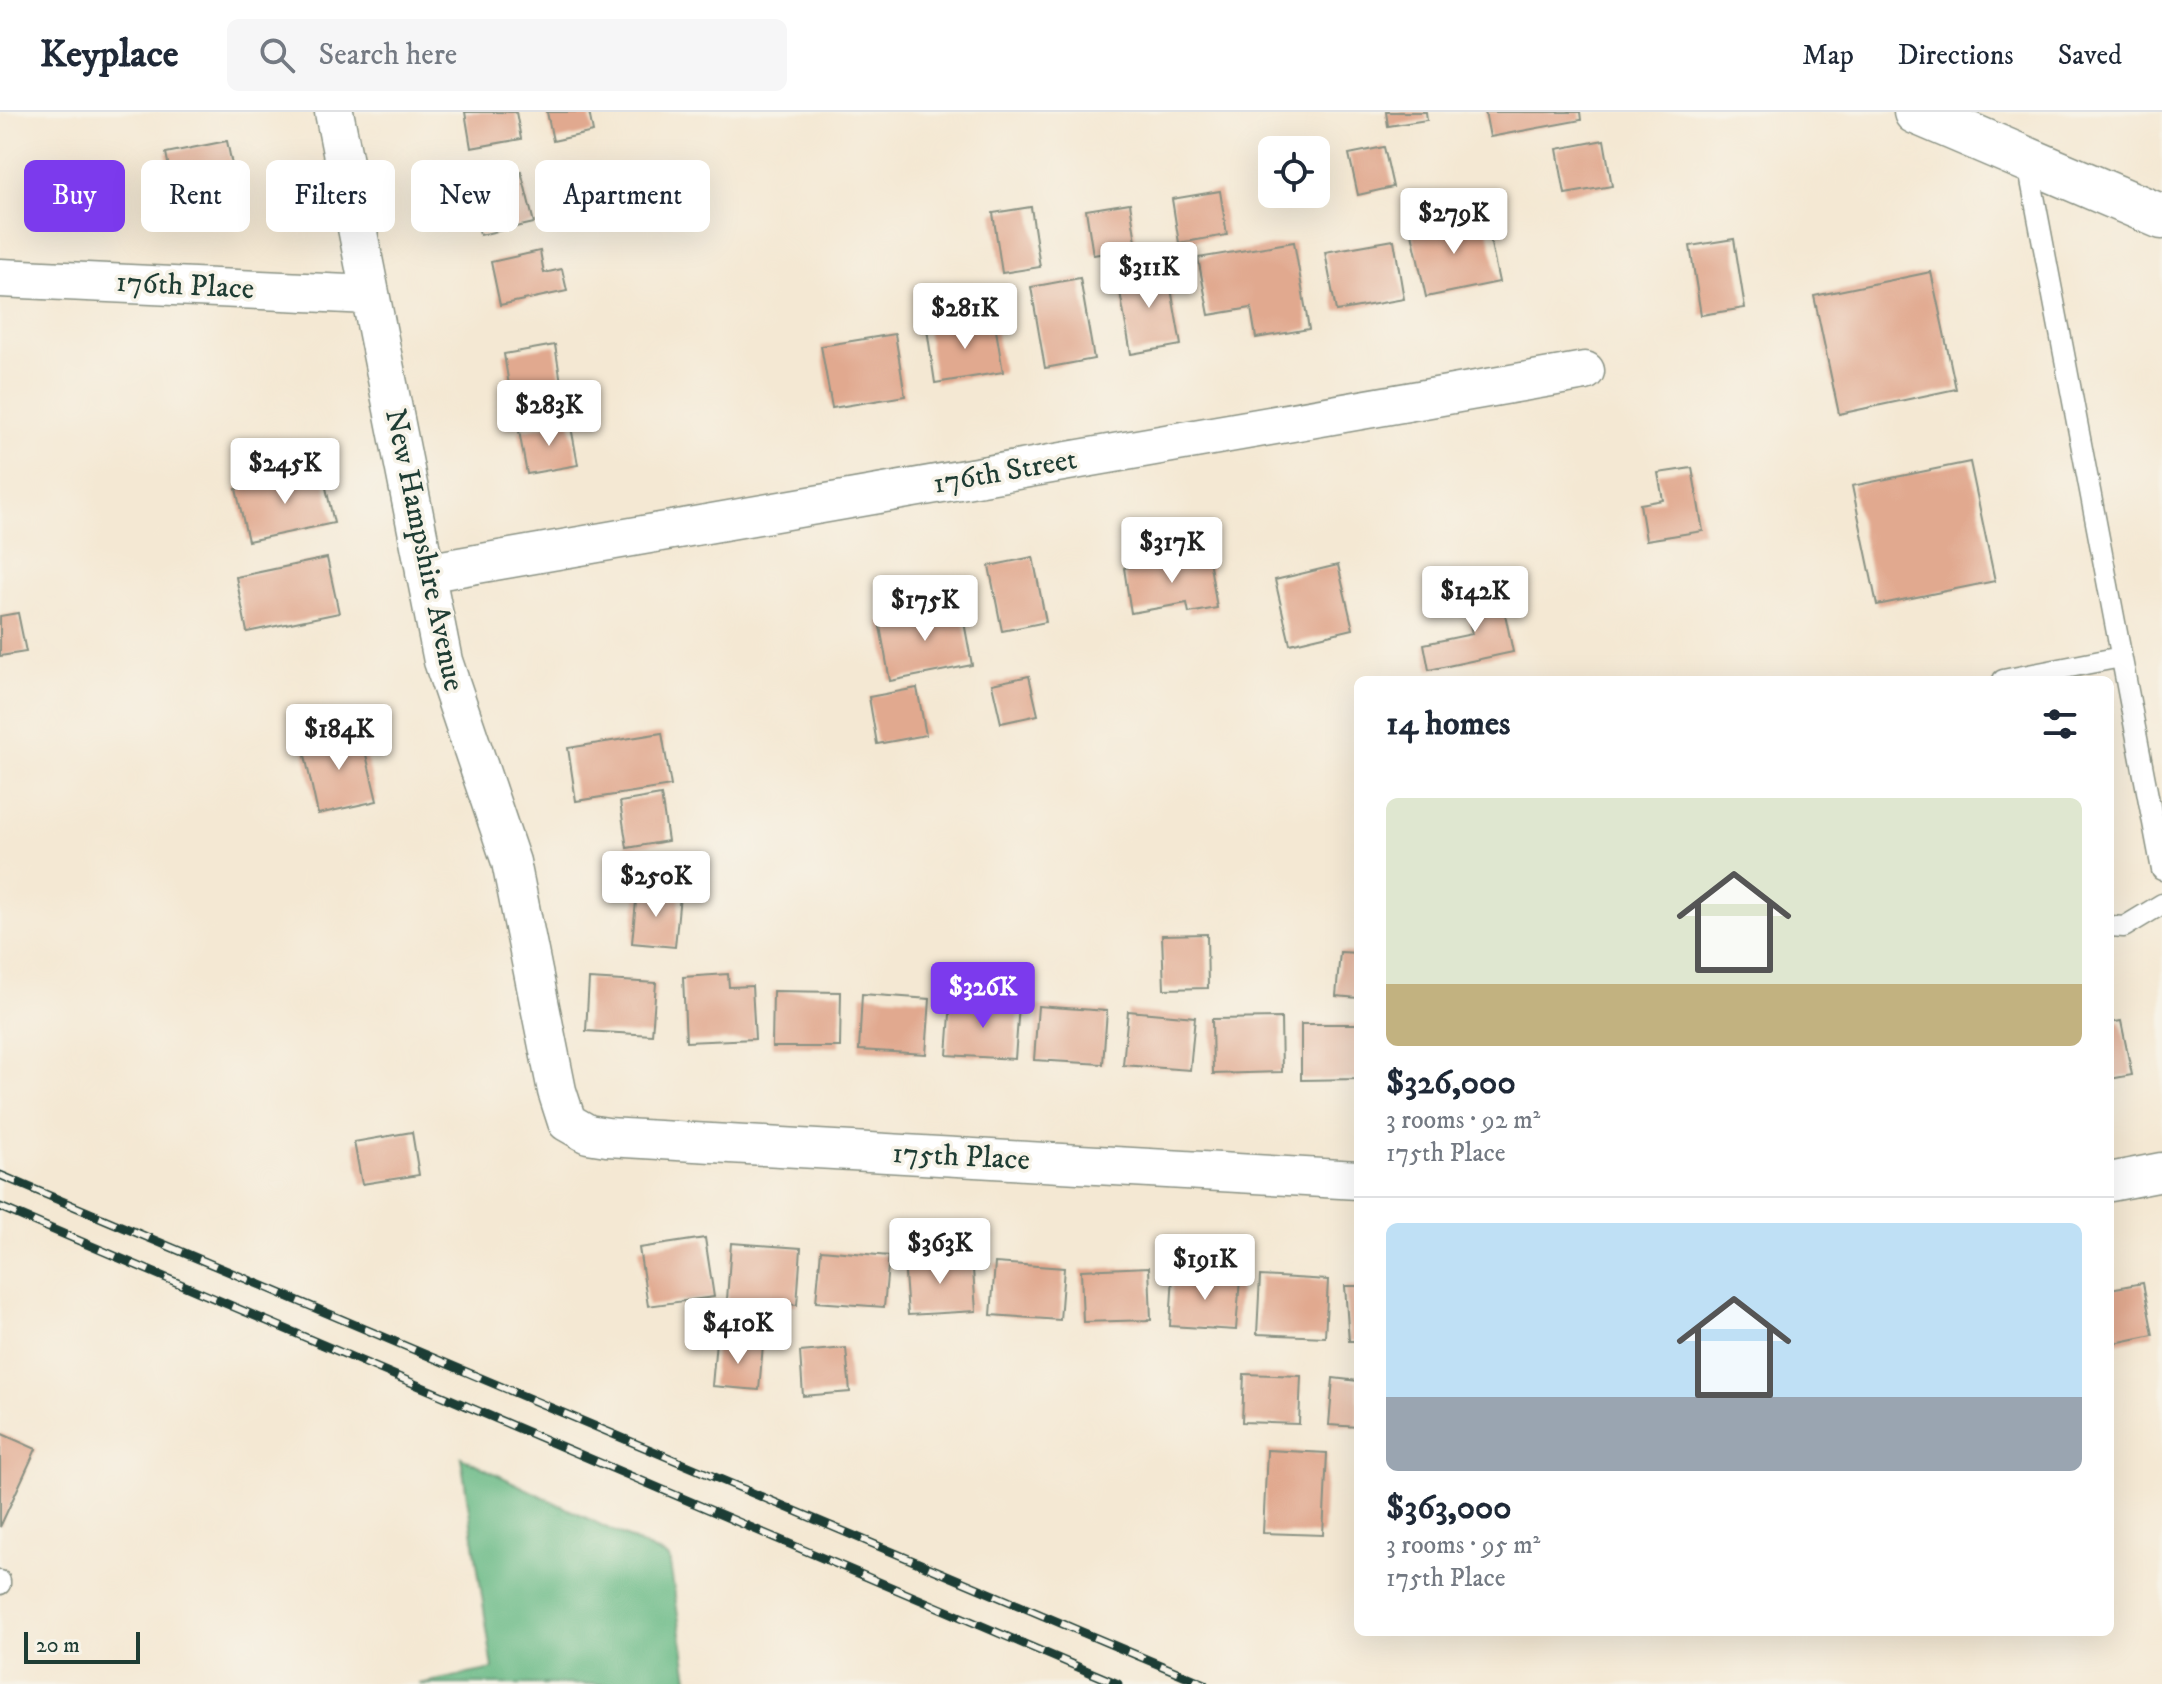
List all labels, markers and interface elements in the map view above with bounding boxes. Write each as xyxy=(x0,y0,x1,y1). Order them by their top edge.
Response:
search box xyxy=(227,19,787,91)
text: Keyplace xyxy=(40,31,179,79)
icon: search xyxy=(255,33,299,77)
text: Search here xyxy=(319,37,457,74)
text: Map xyxy=(1802,38,1854,73)
text: Directions xyxy=(1898,38,2014,73)
text: Saved xyxy=(2058,38,2122,73)
map controls xyxy=(1258,136,1330,208)
button: locate xyxy=(1258,136,1330,208)
chip: Buy xyxy=(24,160,125,232)
chip: Rent xyxy=(141,160,250,232)
chip: Filters xyxy=(266,160,395,232)
chip: New xyxy=(411,160,519,232)
chip: Apartment xyxy=(535,160,710,232)
pin: $279K xyxy=(1398,188,1510,256)
text: $279K xyxy=(1418,197,1490,230)
pin: $311K xyxy=(1093,242,1205,310)
text: $311K xyxy=(1118,251,1180,284)
street label: 176th Place xyxy=(115,264,255,308)
pin: $281K xyxy=(909,283,1021,351)
text: $281K xyxy=(931,292,999,325)
pin: $283K xyxy=(493,380,605,448)
text: $283K xyxy=(515,389,583,422)
street label: New Hampshire Avenue xyxy=(376,406,472,694)
pin: $245K xyxy=(229,438,341,506)
street label: 176th Street xyxy=(930,441,1080,503)
text: $245K xyxy=(249,447,321,480)
pin: $317K xyxy=(1116,517,1228,585)
text: $317K xyxy=(1139,526,1205,559)
pin: $142K xyxy=(1419,566,1531,634)
pin: $175K xyxy=(869,575,981,643)
text: $142K xyxy=(1440,575,1510,608)
text: $175K xyxy=(891,584,959,617)
icon: filters xyxy=(2038,702,2082,746)
text: 14 homes xyxy=(1386,703,1510,745)
pin: $184K xyxy=(283,704,395,772)
text: $184K xyxy=(304,713,374,746)
icon: home xyxy=(1662,850,1806,994)
pin: $250K xyxy=(600,851,712,919)
text: $250K xyxy=(620,860,692,893)
pin: $326K xyxy=(927,962,1039,1030)
text: $326K xyxy=(949,971,1017,1004)
text: $326,000 xyxy=(1386,1062,1516,1104)
text: 3 rooms · 92 m² xyxy=(1386,1104,1540,1137)
street label: 175th Place xyxy=(891,1135,1031,1179)
text: 175th Place xyxy=(1386,1137,1505,1170)
pin: $363K xyxy=(884,1218,996,1286)
text: $363K xyxy=(907,1227,973,1260)
pin: $191K xyxy=(1149,1234,1261,1302)
text: $191K xyxy=(1173,1243,1237,1276)
icon: home xyxy=(1662,1275,1806,1419)
pin: $410K xyxy=(682,1298,794,1366)
text: $410K xyxy=(703,1307,773,1340)
text: $363,000 xyxy=(1386,1487,1512,1529)
text: 3 rooms · 95 m² xyxy=(1386,1529,1541,1562)
text: 175th Place xyxy=(1386,1562,1505,1595)
scale bar xyxy=(24,1628,140,1664)
text: 20 m xyxy=(36,1632,80,1659)

